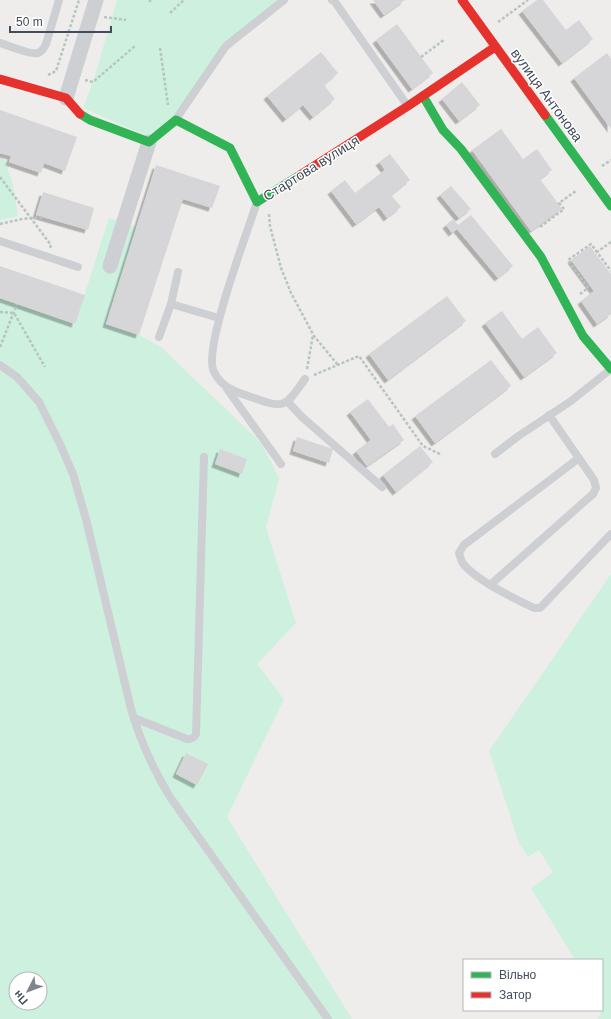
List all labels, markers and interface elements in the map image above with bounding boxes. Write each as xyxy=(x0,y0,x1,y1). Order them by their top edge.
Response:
scale bar xyxy=(10,8,111,34)
text: 50 m xyxy=(16,15,43,29)
street label: вулиця Антонова xyxy=(508,45,586,145)
street label: Стартова вулиця xyxy=(260,132,362,204)
legend xyxy=(463,959,603,1011)
text: Вільно xyxy=(499,968,537,982)
north arrow xyxy=(8,971,48,1011)
text: Пн xyxy=(11,988,30,1007)
text: Затор xyxy=(499,988,532,1002)

